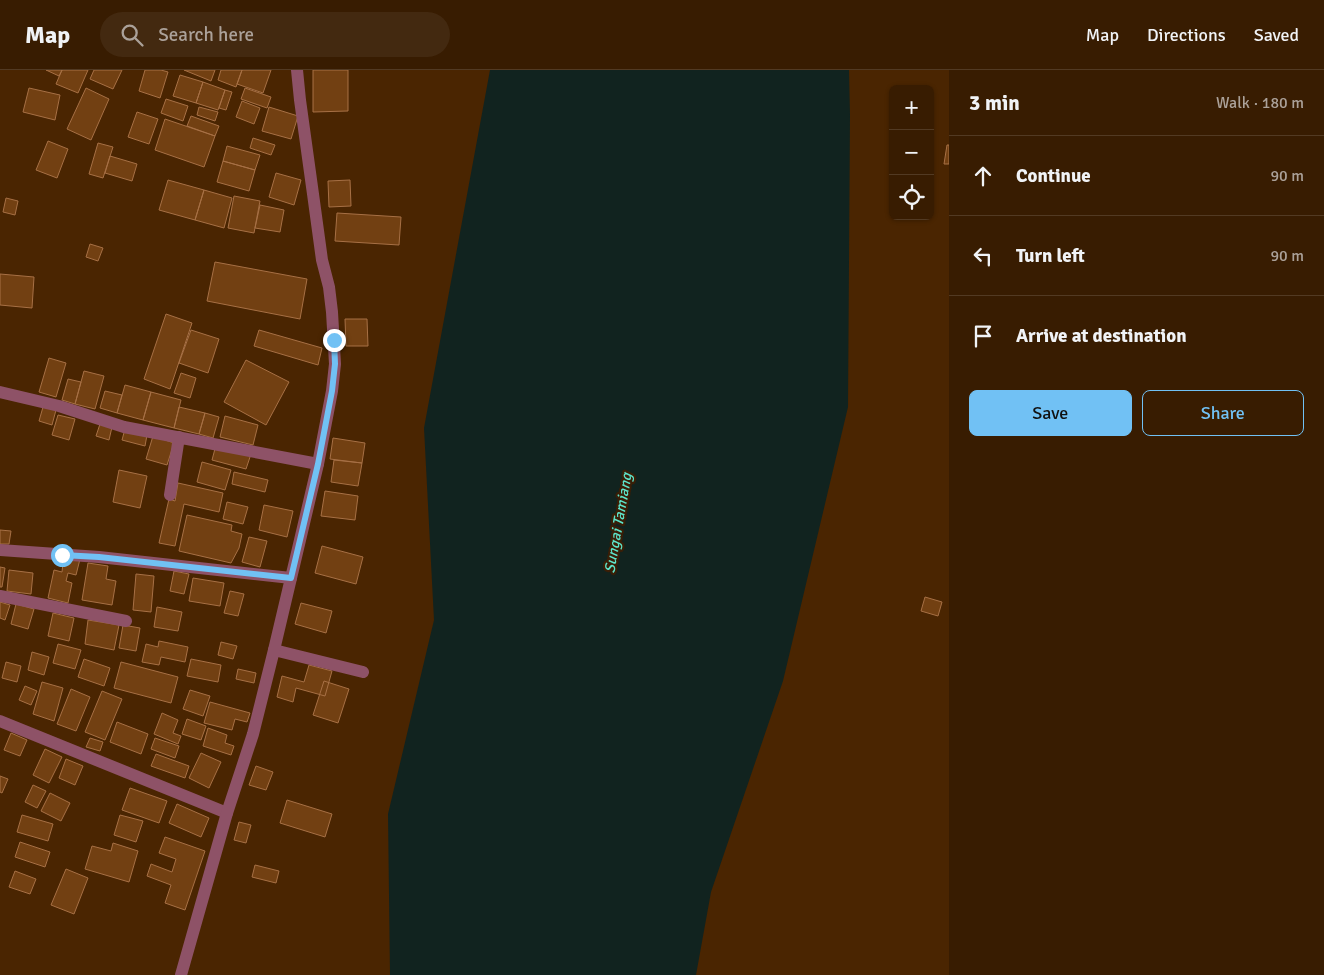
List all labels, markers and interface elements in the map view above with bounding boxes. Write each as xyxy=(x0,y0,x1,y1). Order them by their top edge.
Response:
search box xyxy=(100,12,450,57)
text: Map xyxy=(25,20,70,50)
icon: search xyxy=(118,21,146,49)
text: Search here xyxy=(158,23,254,47)
text: Map xyxy=(1086,24,1119,46)
text: Directions xyxy=(1147,24,1226,46)
text: Saved xyxy=(1254,24,1299,46)
map controls xyxy=(889,85,934,220)
button: + xyxy=(889,85,934,130)
text: 3 min xyxy=(969,90,1020,116)
text: Walk · 180 m xyxy=(1216,93,1304,113)
button: − xyxy=(889,130,934,175)
icon: ahead xyxy=(969,162,997,190)
text: Continue xyxy=(1016,164,1091,188)
text: 90 m xyxy=(1270,166,1304,186)
button: locate xyxy=(889,175,934,220)
icon: left xyxy=(969,242,997,270)
text: Turn left xyxy=(1016,244,1085,268)
text: 90 m xyxy=(1270,246,1304,266)
icon: arrive xyxy=(969,322,997,350)
text: Arrive at destination xyxy=(1016,324,1187,348)
route end xyxy=(323,329,346,352)
button: Save xyxy=(969,390,1132,436)
button: Share xyxy=(1142,390,1304,436)
water label: Sungai Tamiang xyxy=(600,471,636,574)
route start xyxy=(51,544,74,567)

